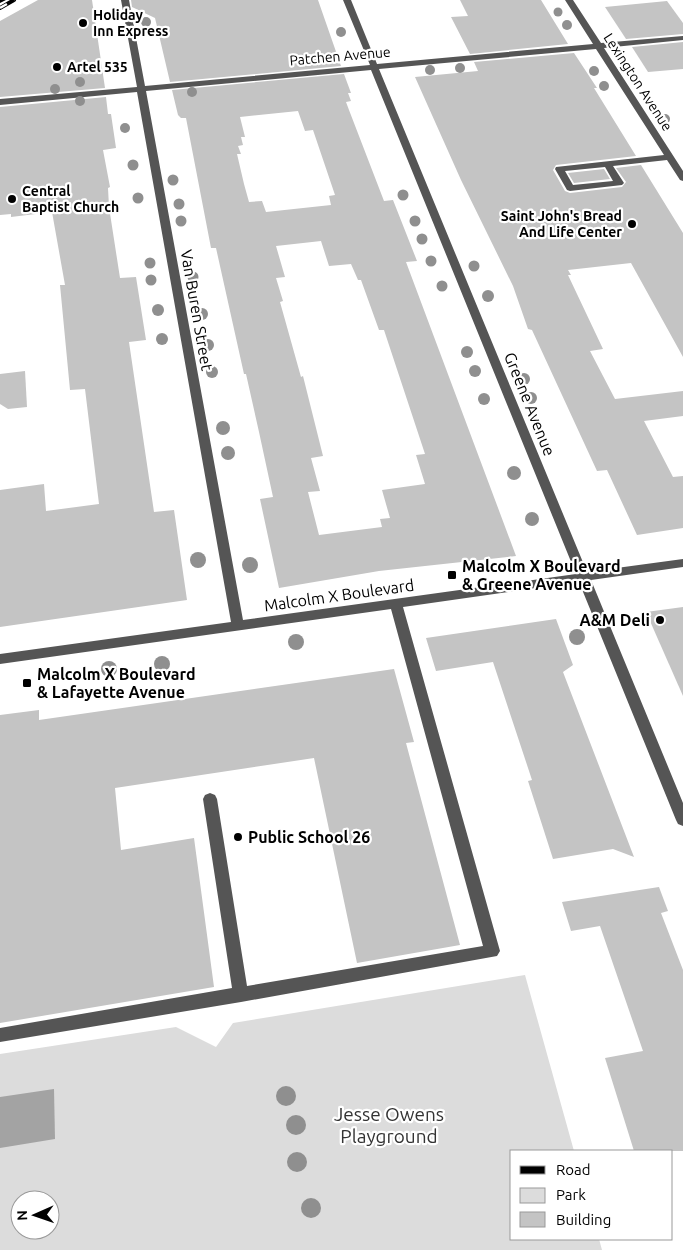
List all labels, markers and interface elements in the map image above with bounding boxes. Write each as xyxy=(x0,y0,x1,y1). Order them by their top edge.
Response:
place label: Holiday Inn Express xyxy=(93,7,169,39)
marker: Holiday Inn Express xyxy=(77,17,89,29)
street label: Lexington Avenue xyxy=(600,30,676,134)
street label: Patchen Avenue xyxy=(289,44,391,68)
place label: Artel 535 xyxy=(67,59,128,75)
marker: Artel 535 xyxy=(51,61,63,73)
place label: Central Baptist Church xyxy=(22,183,119,215)
marker: Central Baptist Church xyxy=(6,193,18,205)
place label: Saint John's Bread And Life Center xyxy=(501,208,622,240)
marker: Saint John's Bread And Life Center xyxy=(626,218,638,230)
street label: Van Buren Street xyxy=(177,248,217,373)
street label: Greene Avenue xyxy=(501,350,559,458)
place label: Malcolm X Boulevard & Greene Avenue xyxy=(462,557,621,593)
marker: Malcolm X Boulevard & Greene Avenue xyxy=(446,569,458,581)
street label: Malcolm X Boulevard xyxy=(263,576,415,614)
place label: A&M Deli xyxy=(579,611,650,629)
marker: A&M Deli xyxy=(654,614,666,626)
place label: Malcolm X Boulevard & Lafayette Avenue xyxy=(37,665,196,701)
marker: Malcolm X Boulevard & Lafayette Avenue xyxy=(21,677,33,689)
place label: Public School 26 xyxy=(248,828,370,846)
marker: Public School 26 xyxy=(232,831,244,843)
park label: Jesse Owens Playground xyxy=(334,1103,444,1147)
legend xyxy=(510,1150,673,1240)
text: Road xyxy=(556,1161,591,1178)
text: Park xyxy=(556,1186,586,1203)
north arrow xyxy=(10,1190,60,1240)
text: N xyxy=(14,1210,30,1221)
text: Building xyxy=(556,1211,611,1228)

